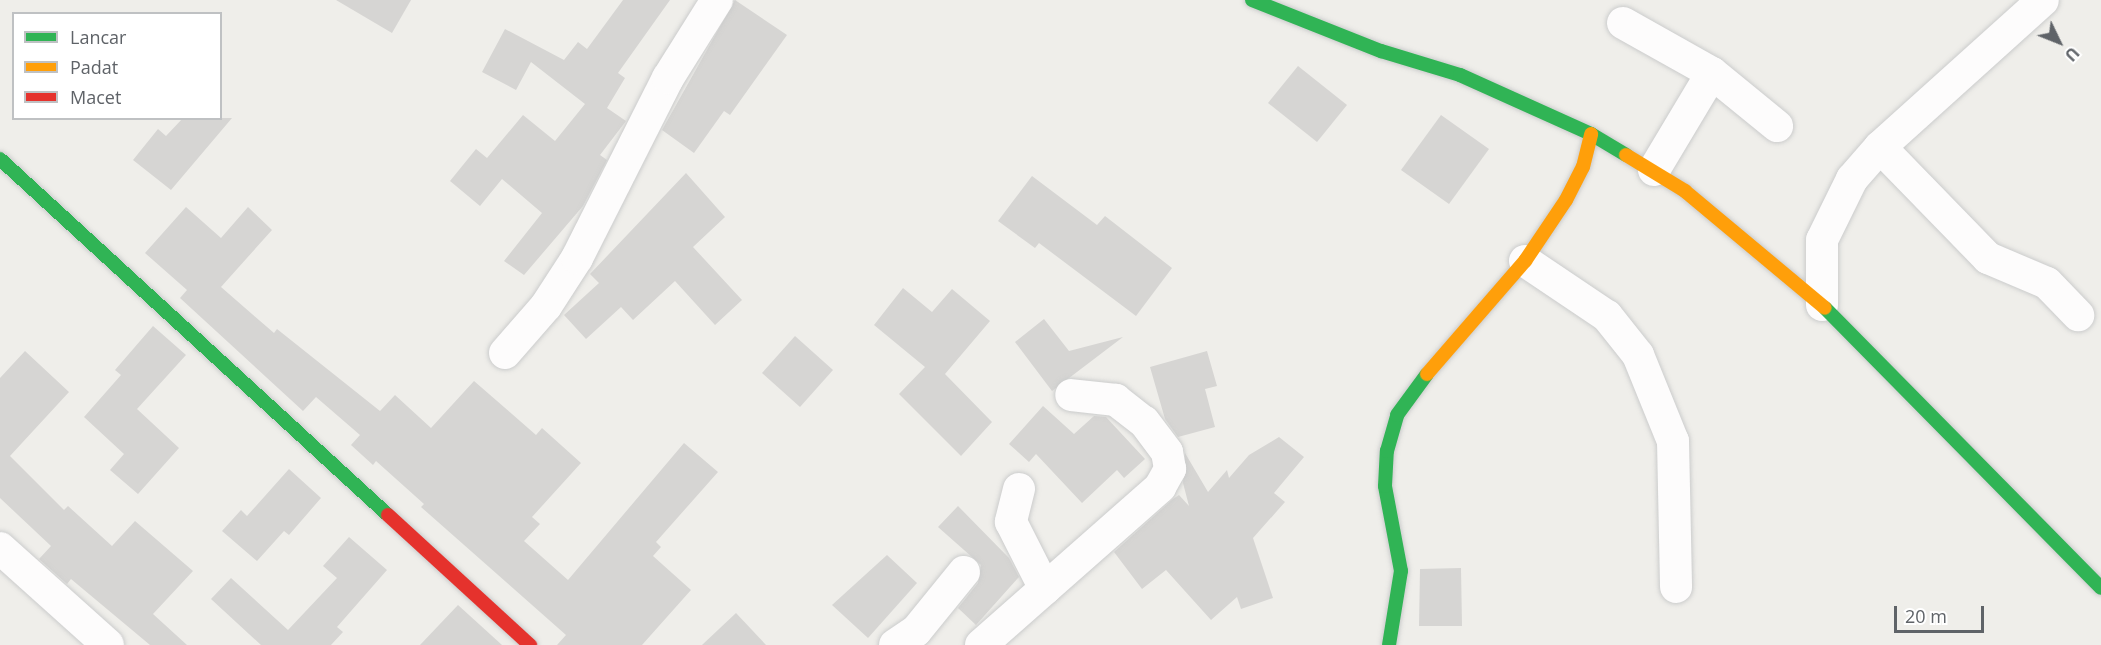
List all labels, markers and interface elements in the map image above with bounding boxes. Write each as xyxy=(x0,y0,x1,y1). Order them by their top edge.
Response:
legend xyxy=(12,12,222,120)
north arrow xyxy=(2029,12,2089,72)
text: Lancar xyxy=(70,25,126,49)
text: U xyxy=(2060,42,2084,66)
text: Padat xyxy=(70,55,118,79)
text: Macet xyxy=(70,85,121,109)
scale bar xyxy=(1897,594,1987,632)
text: 20 m xyxy=(1905,604,1947,628)

